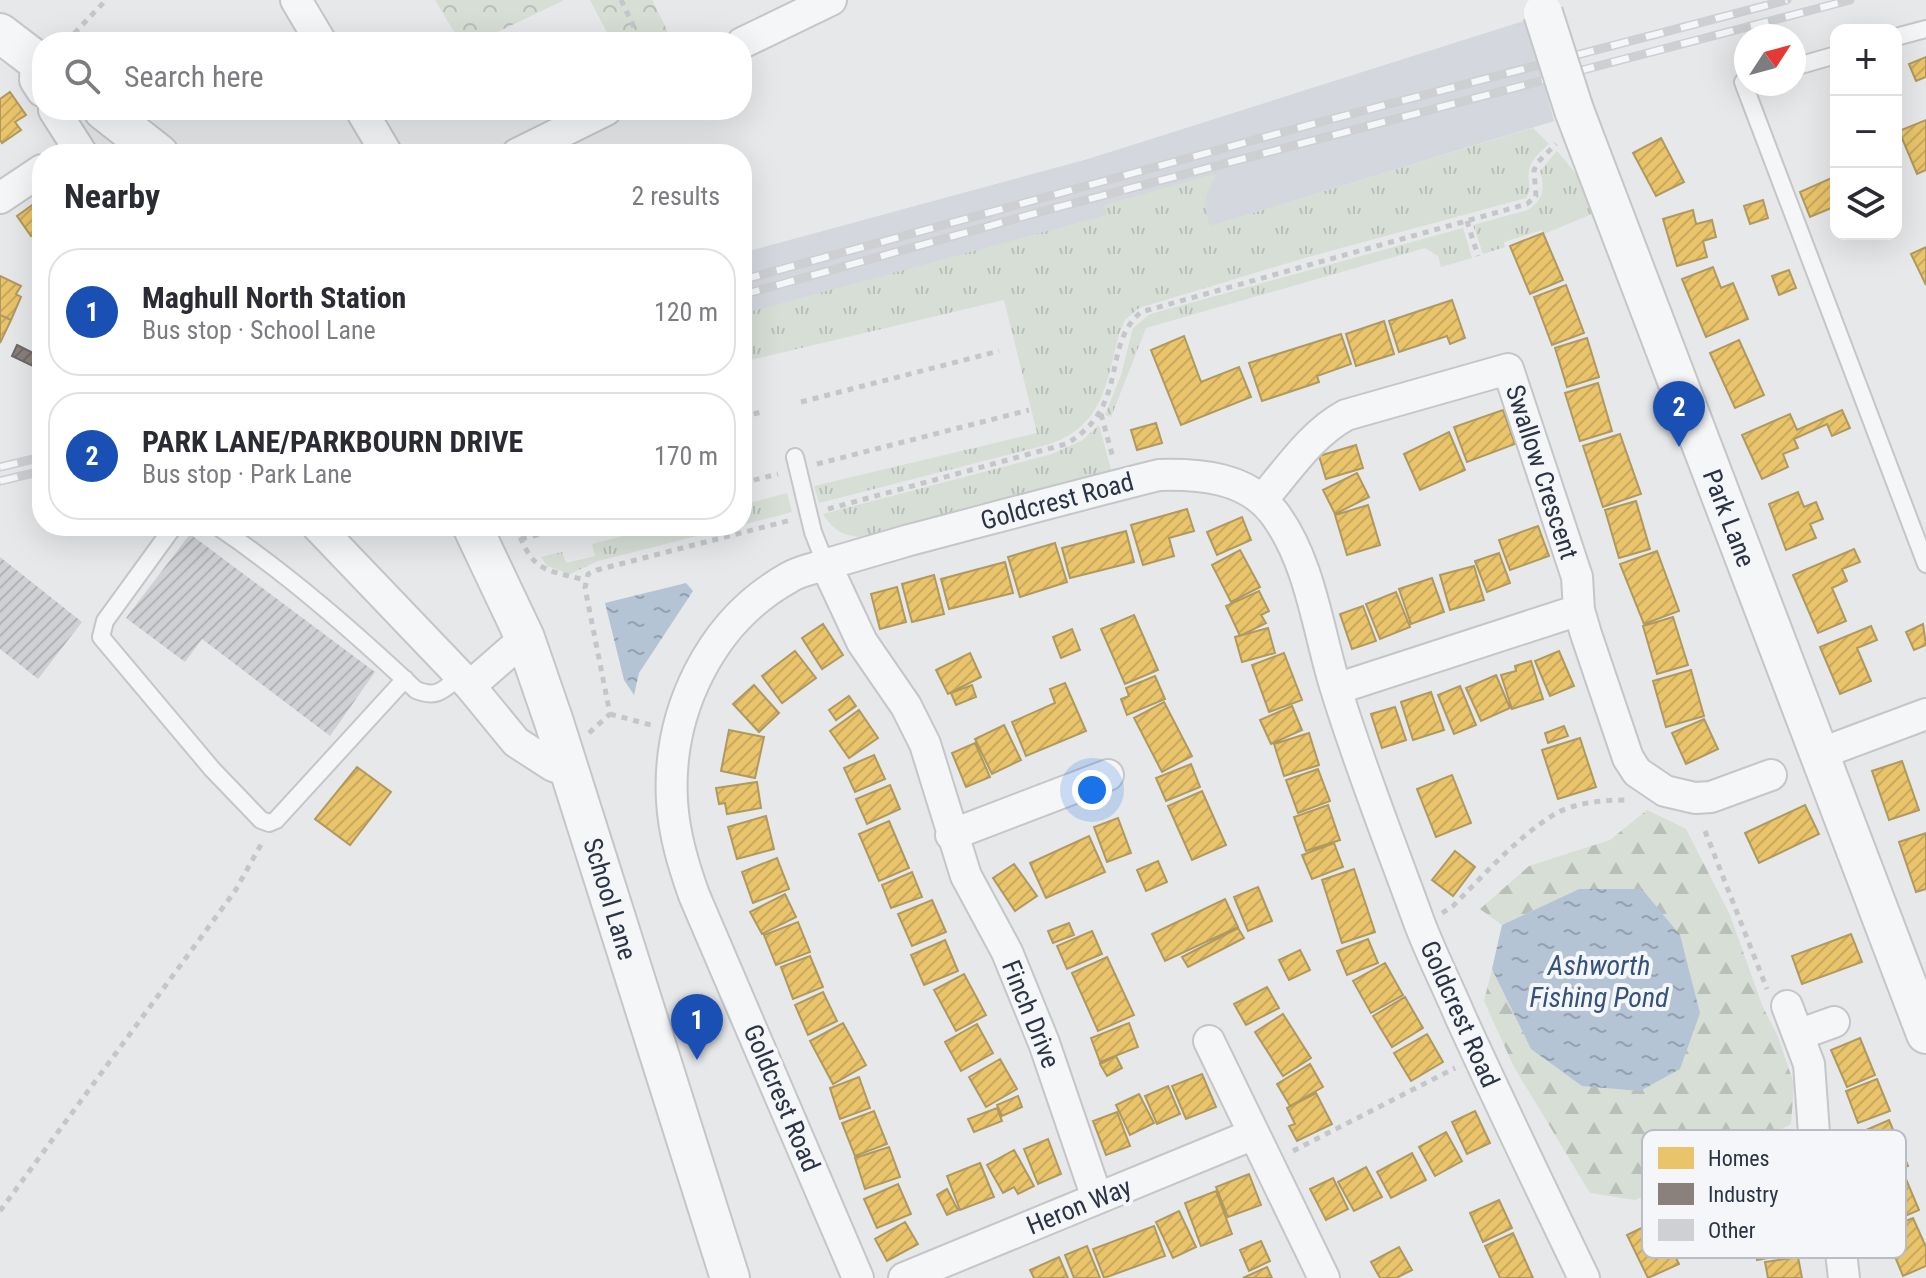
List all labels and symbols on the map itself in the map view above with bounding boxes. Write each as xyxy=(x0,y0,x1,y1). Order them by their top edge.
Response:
north arrow xyxy=(1734,24,1806,96)
street label: Swallow Crescent xyxy=(1500,381,1584,563)
pin: 2 xyxy=(1653,381,1705,447)
street label: Park Lane xyxy=(1697,465,1761,571)
street label: Goldcrest Road xyxy=(977,466,1137,536)
your location xyxy=(1072,770,1112,810)
street label: School Lane xyxy=(577,835,643,963)
street label: Goldcrest Road xyxy=(1414,936,1506,1092)
water label: Ashworth Fishing Pond xyxy=(1529,949,1669,1014)
street label: Finch Drive xyxy=(996,956,1066,1072)
pin: 1 xyxy=(671,994,723,1060)
street label: Goldcrest Road xyxy=(738,1020,826,1176)
legend xyxy=(1642,1130,1906,1258)
text: Homes xyxy=(1708,1146,1770,1171)
street label: Heron Way xyxy=(1022,1171,1136,1241)
text: Industry xyxy=(1708,1182,1778,1207)
text: Other xyxy=(1708,1218,1756,1243)

